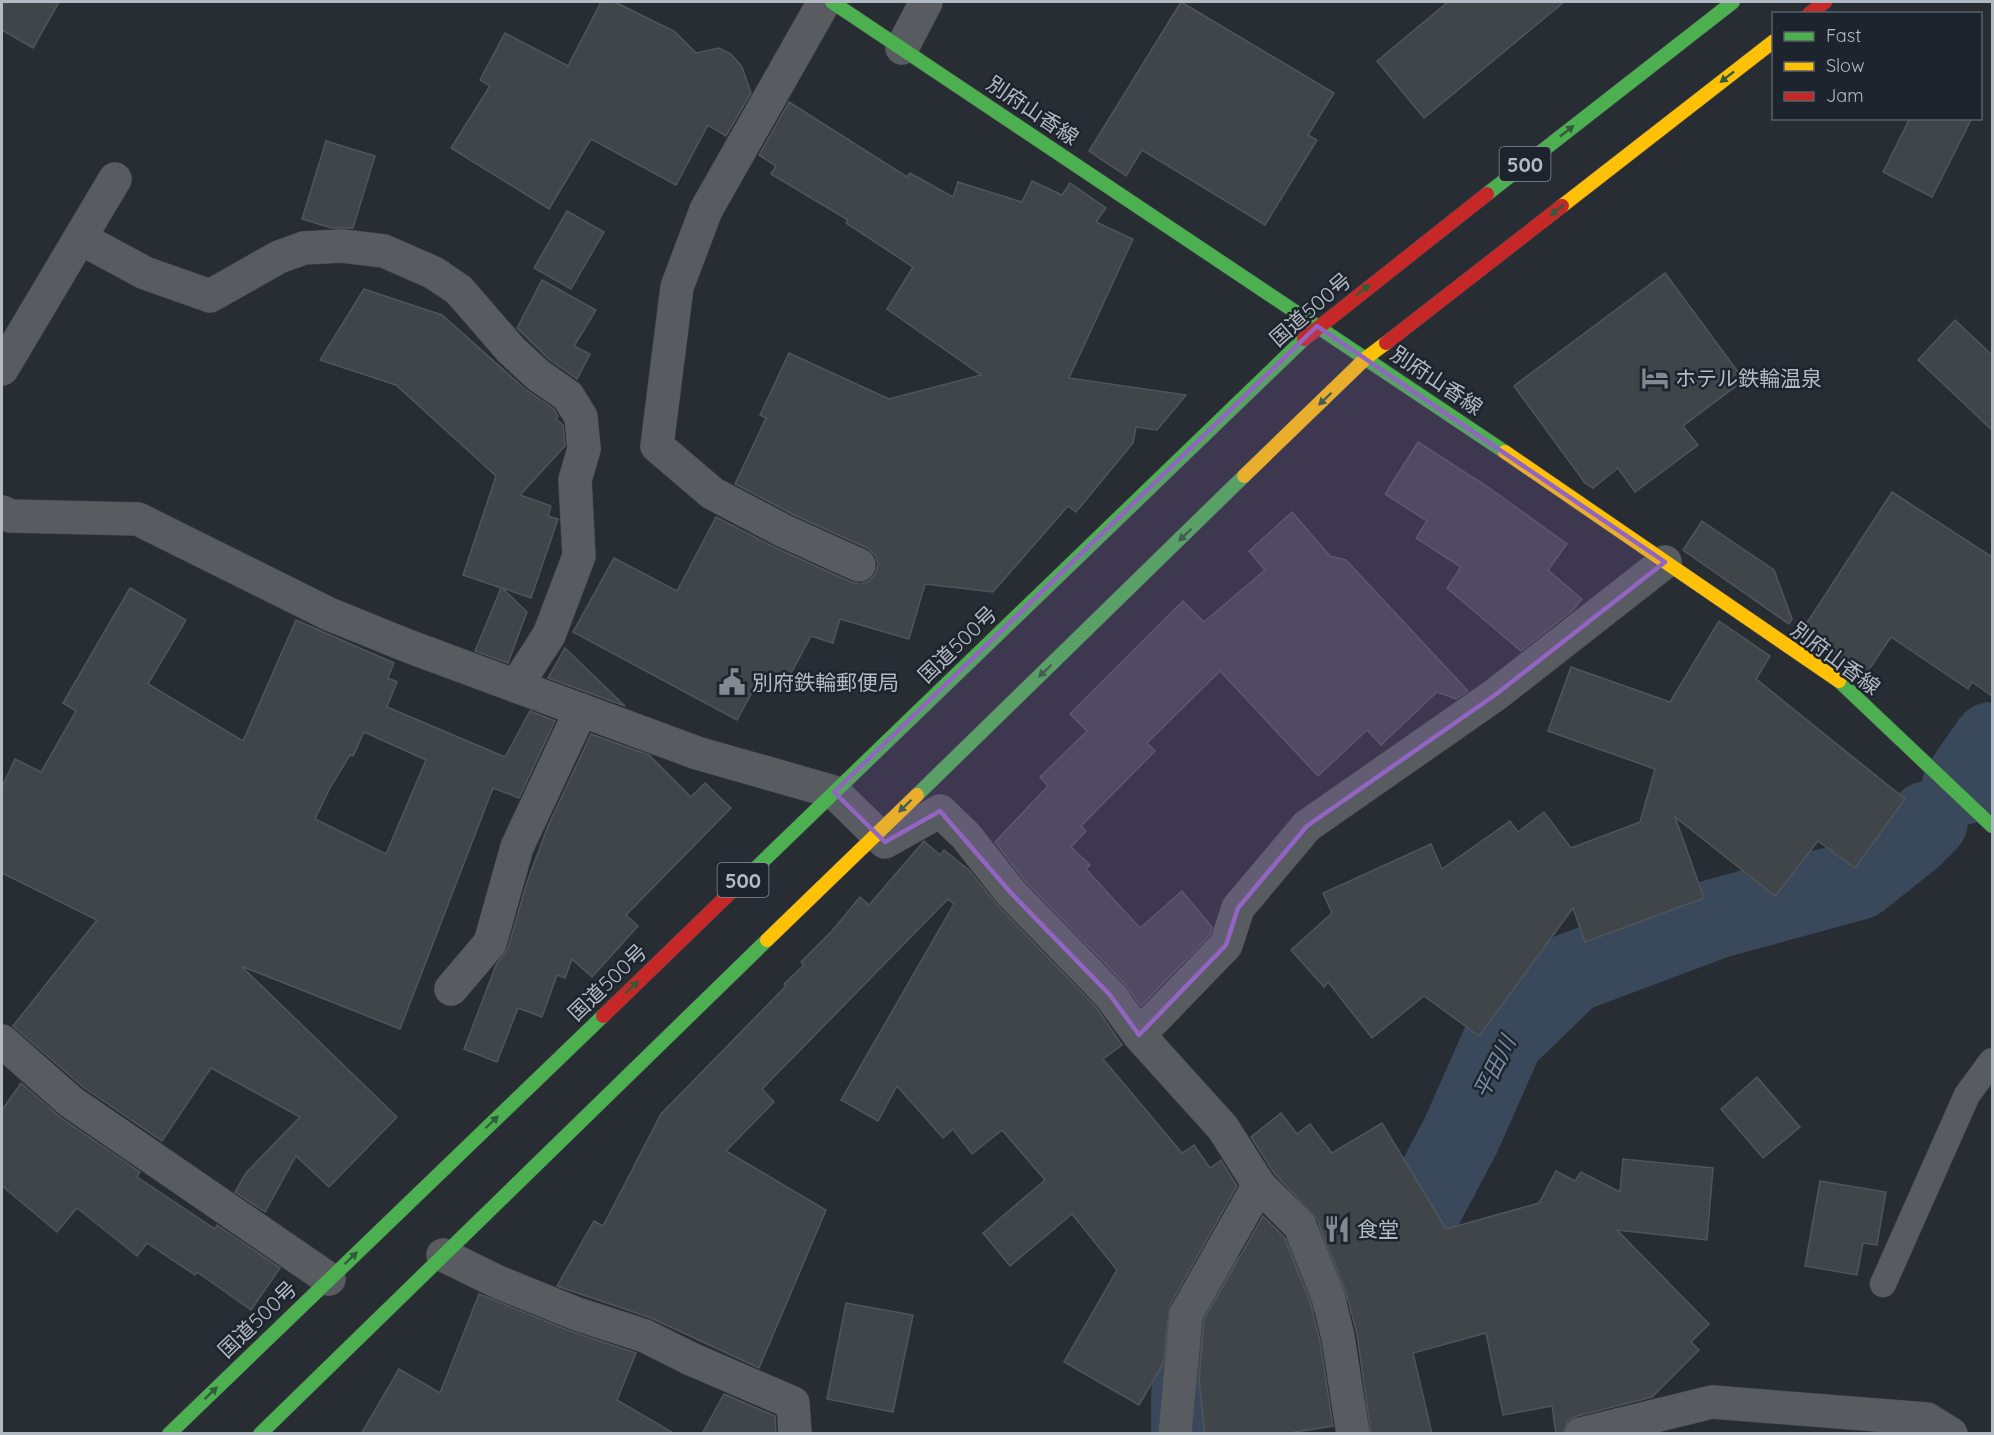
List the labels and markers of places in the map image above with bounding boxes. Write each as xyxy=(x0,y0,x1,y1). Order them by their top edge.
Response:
hotel icon: ホテル鉄輪温泉 xyxy=(1640,363,1670,393)
place label: ホテル鉄輪温泉 xyxy=(1675,365,1822,391)
public building icon: 別府鉄輪郵便局 xyxy=(717,667,747,697)
place label: 別府鉄輪郵便局 xyxy=(752,669,899,695)
restaurant icon: 食堂 xyxy=(1322,1214,1352,1244)
place label: 食堂 xyxy=(1357,1216,1399,1242)

